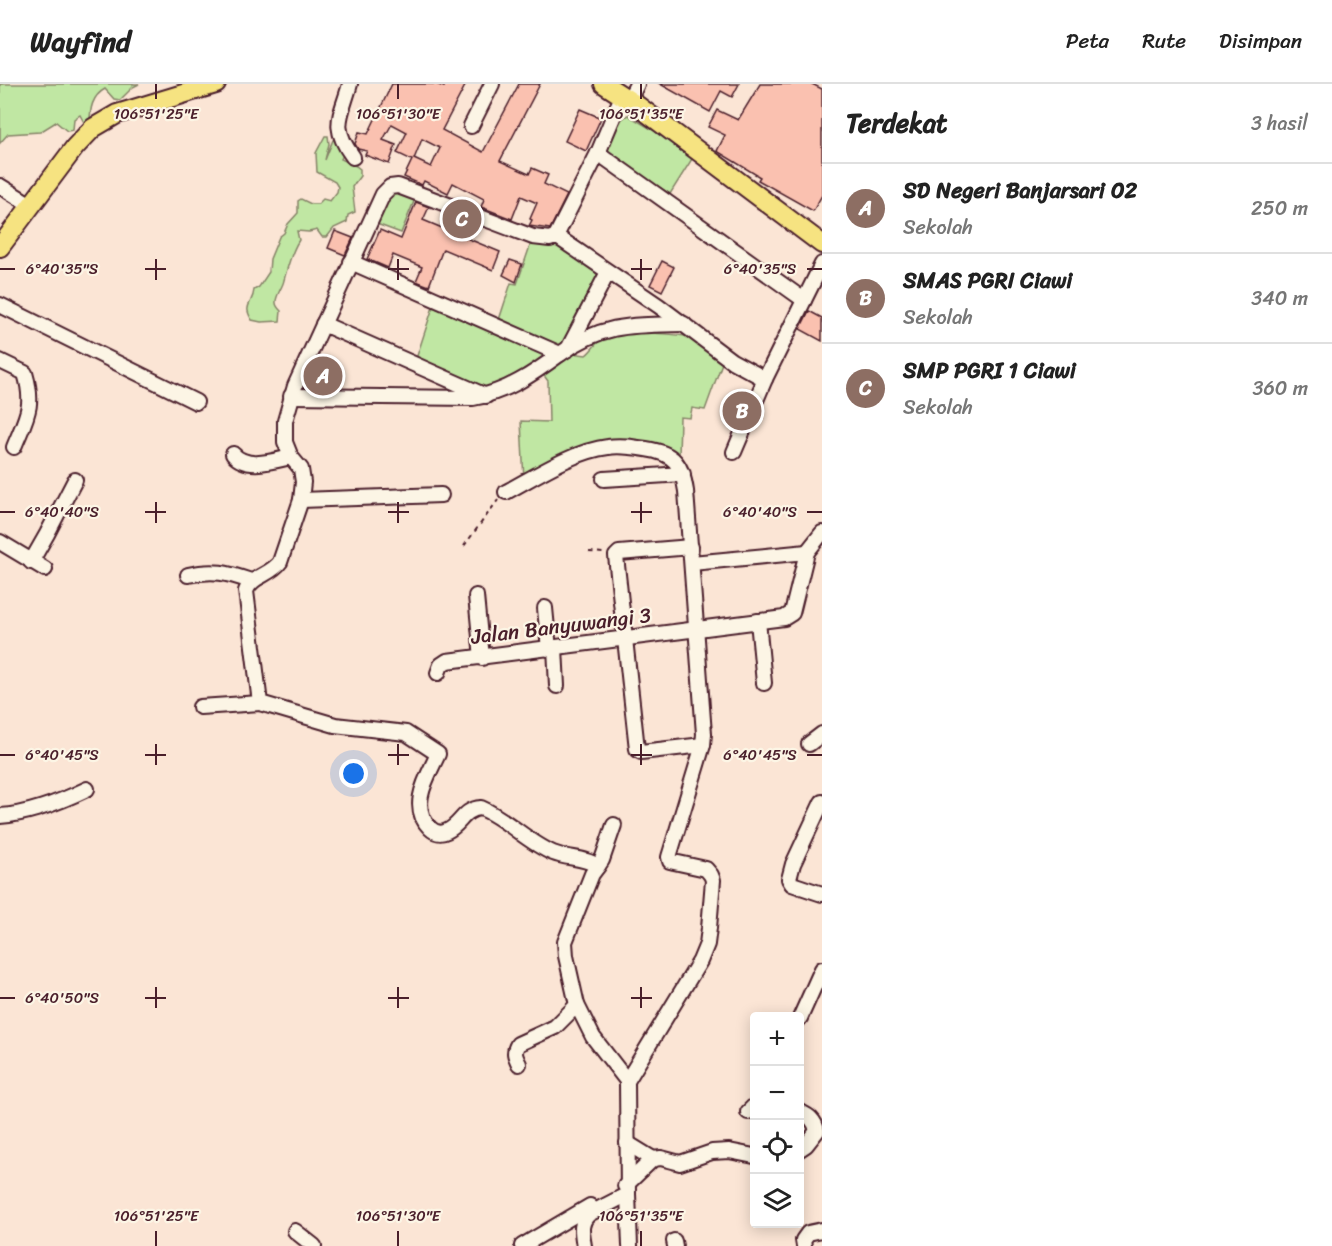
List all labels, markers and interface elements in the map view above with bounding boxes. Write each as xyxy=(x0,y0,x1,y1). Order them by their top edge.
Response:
text: Wayfind xyxy=(30,17,131,66)
text: Peta xyxy=(1066,22,1109,60)
text: Rute xyxy=(1142,22,1186,60)
text: Disimpan xyxy=(1219,22,1302,60)
text: Terdekat xyxy=(846,100,947,146)
text: 106°51'25"E xyxy=(114,101,200,127)
text: 106°51'30"E xyxy=(356,101,442,127)
text: 106°51'35"E xyxy=(599,101,685,127)
text: 3 hasil xyxy=(1251,106,1308,141)
text: SD Negeri Banjarsari 02 xyxy=(903,171,1137,210)
text: A xyxy=(859,191,872,226)
text: 250 m xyxy=(1251,191,1308,226)
pin: C xyxy=(442,196,482,242)
text: Sekolah xyxy=(903,210,973,245)
text: 6°40'35"S xyxy=(26,256,99,282)
text: 6°40'35"S xyxy=(724,256,797,282)
text: SMAS PGRI Ciawi xyxy=(903,261,1072,300)
text: B xyxy=(859,281,872,316)
text: 340 m xyxy=(1251,281,1308,316)
text: Sekolah xyxy=(903,300,973,335)
text: SMP PGRI 1 Ciawi xyxy=(903,351,1076,390)
pin: A xyxy=(304,354,342,398)
text: C xyxy=(859,371,872,406)
text: 360 m xyxy=(1252,371,1308,406)
pin: B xyxy=(722,388,762,434)
text: Sekolah xyxy=(903,390,973,425)
text: 6°40'40"S xyxy=(25,499,100,525)
text: 6°40'40"S xyxy=(723,499,798,525)
street label: Jalan Banyuwangi 3 xyxy=(468,596,654,656)
text: 6°40'45"S xyxy=(25,742,99,768)
text: 6°40'45"S xyxy=(723,742,797,768)
your location xyxy=(339,759,368,788)
text: 6°40'50"S xyxy=(25,985,99,1011)
map controls xyxy=(750,1012,804,1228)
button: + xyxy=(750,1012,804,1066)
button: − xyxy=(750,1066,804,1120)
button: locate xyxy=(750,1120,804,1174)
button: layers xyxy=(750,1174,804,1228)
text: 106°51'25"E xyxy=(114,1203,200,1229)
text: 106°51'30"E xyxy=(356,1203,442,1229)
text: 106°51'35"E xyxy=(599,1203,685,1229)

